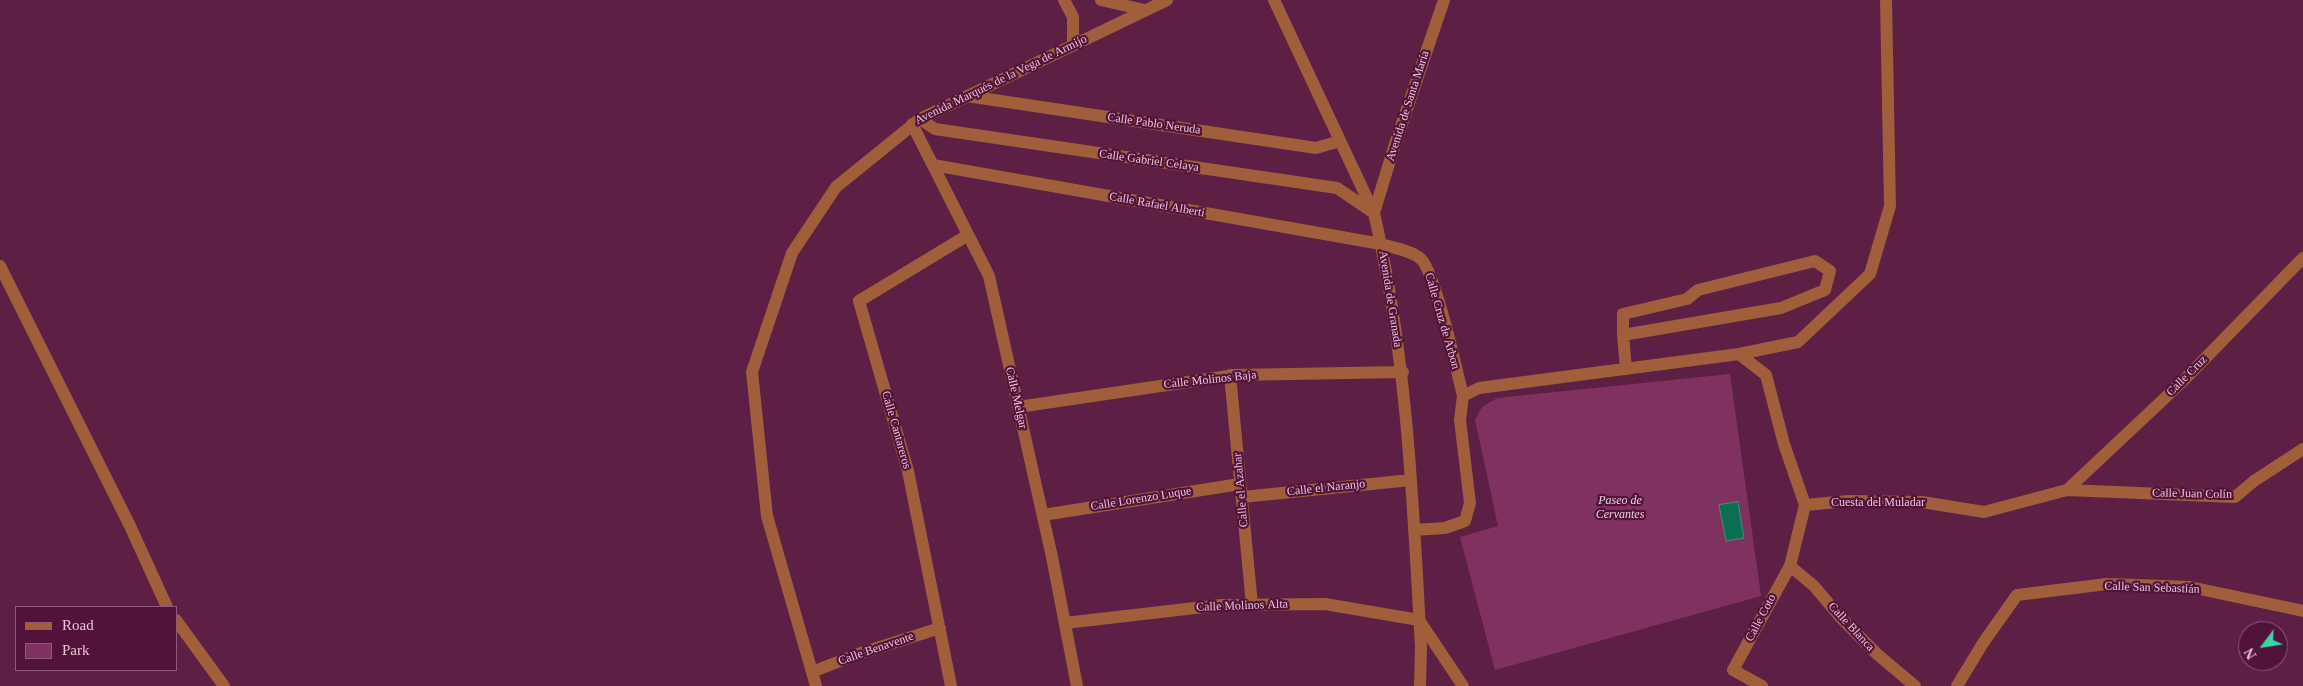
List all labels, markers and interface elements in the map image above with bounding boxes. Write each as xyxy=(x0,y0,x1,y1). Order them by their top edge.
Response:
street label: Avenida Marqués de la Vega de Armijo xyxy=(913,32,1089,128)
street label: Avenida de Santa María xyxy=(1383,49,1433,163)
street label: Calle Pablo Neruda xyxy=(1106,110,1202,138)
street label: Calle Gabriel Celaya xyxy=(1098,147,1200,175)
street label: Calle Rafael Alberti xyxy=(1108,190,1206,220)
street label: Avenida de Granada xyxy=(1375,250,1405,348)
street label: Calle Cruz de Arbon xyxy=(1421,271,1463,371)
street label: Calle Cruz xyxy=(2164,353,2210,399)
street label: Calle Melgar xyxy=(1002,366,1030,430)
street label: Calle Molinos Baja xyxy=(1163,368,1257,392)
street label: Calle Cantareros xyxy=(878,389,914,471)
street label: Calle el Azahar xyxy=(1231,452,1251,528)
street label: Calle el Naranjo xyxy=(1286,477,1366,499)
street label: Calle Lorenzo Luque xyxy=(1090,484,1192,514)
street label: Calle Juan Colín xyxy=(2152,486,2232,502)
park label: Paseo de Cervantes xyxy=(1596,494,1644,522)
street label: Cuesta del Muladar xyxy=(1831,496,1925,510)
street label: Calle San Sebastián xyxy=(2104,579,2200,597)
street label: Calle Coto xyxy=(1743,592,1779,644)
street label: Calle Molinos Alta xyxy=(1196,597,1288,615)
street label: Calle Blanca xyxy=(1825,600,1877,654)
legend xyxy=(15,606,178,671)
text: Road xyxy=(62,617,94,633)
north arrow xyxy=(2238,621,2288,671)
street label: Calle Benavente xyxy=(836,629,916,669)
text: Park xyxy=(62,642,90,658)
text: N xyxy=(2242,645,2260,662)

